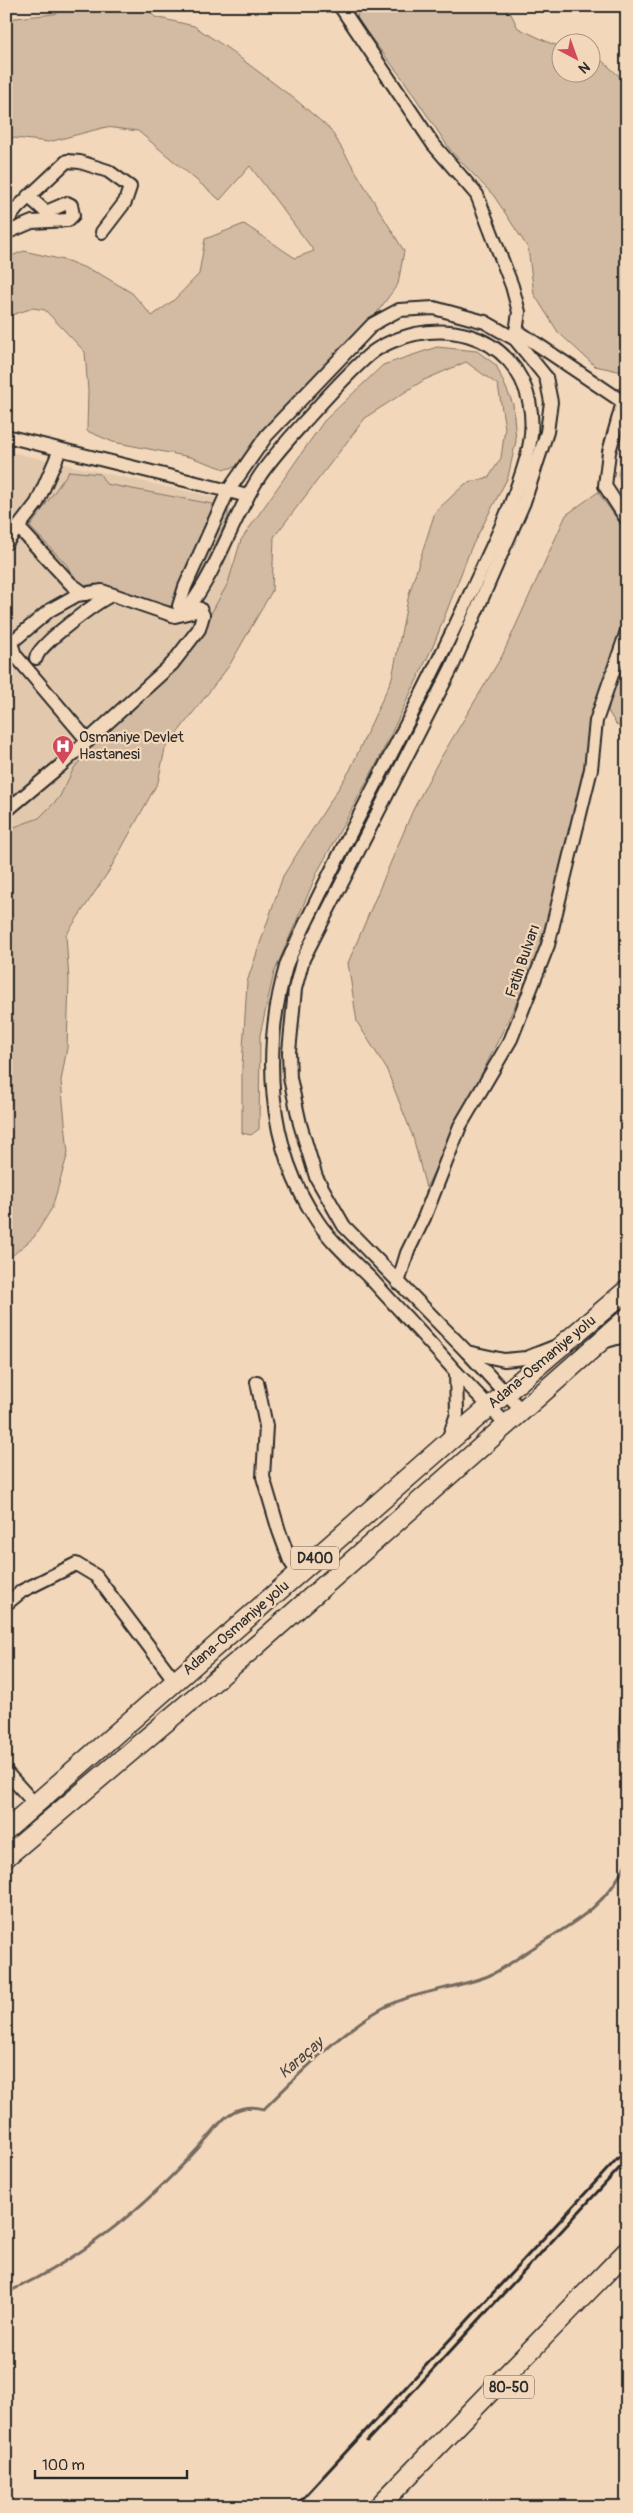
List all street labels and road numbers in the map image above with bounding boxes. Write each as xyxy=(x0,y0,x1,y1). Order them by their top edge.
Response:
street label: Fatih Bulvarı xyxy=(502,922,544,1000)
street label: Adana-Osmaniye yolu xyxy=(484,1311,600,1413)
road number: D400 xyxy=(291,1546,339,1570)
street label: Adana-Osmaniye yolu xyxy=(179,1576,293,1680)
road number: 80-50 xyxy=(484,2376,534,2398)

